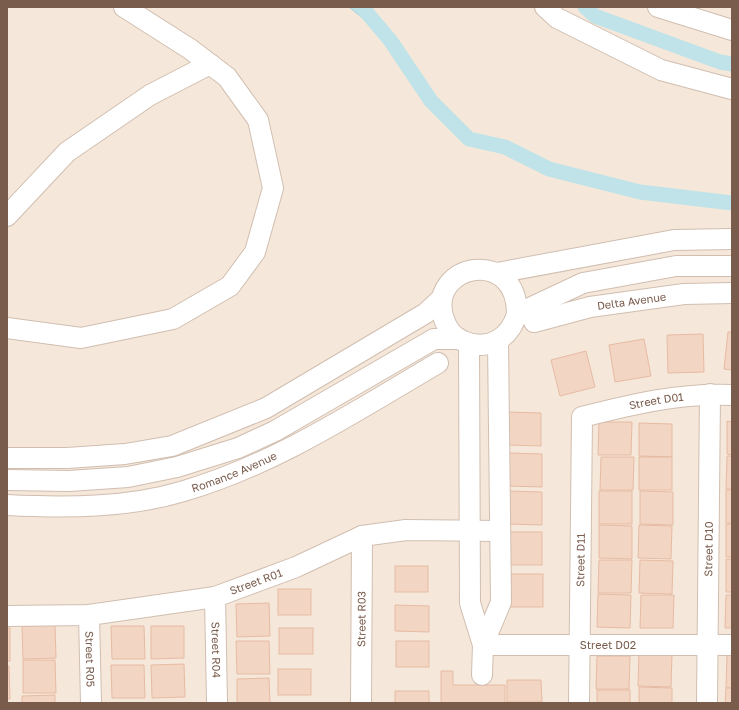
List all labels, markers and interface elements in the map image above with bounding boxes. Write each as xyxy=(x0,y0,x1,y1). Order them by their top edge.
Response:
street label: Delta Avenue xyxy=(596,290,667,312)
street label: Street D01 xyxy=(628,390,684,412)
street label: Romance Avenue xyxy=(190,449,279,494)
street label: Street D10 xyxy=(701,521,715,577)
street label: Street D11 xyxy=(573,533,587,587)
street label: Street R01 xyxy=(228,566,284,597)
street label: Street R03 xyxy=(354,591,368,647)
street label: Street R04 xyxy=(209,622,224,679)
street label: Street R05 xyxy=(83,631,98,687)
street label: Street D02 xyxy=(580,638,636,651)

